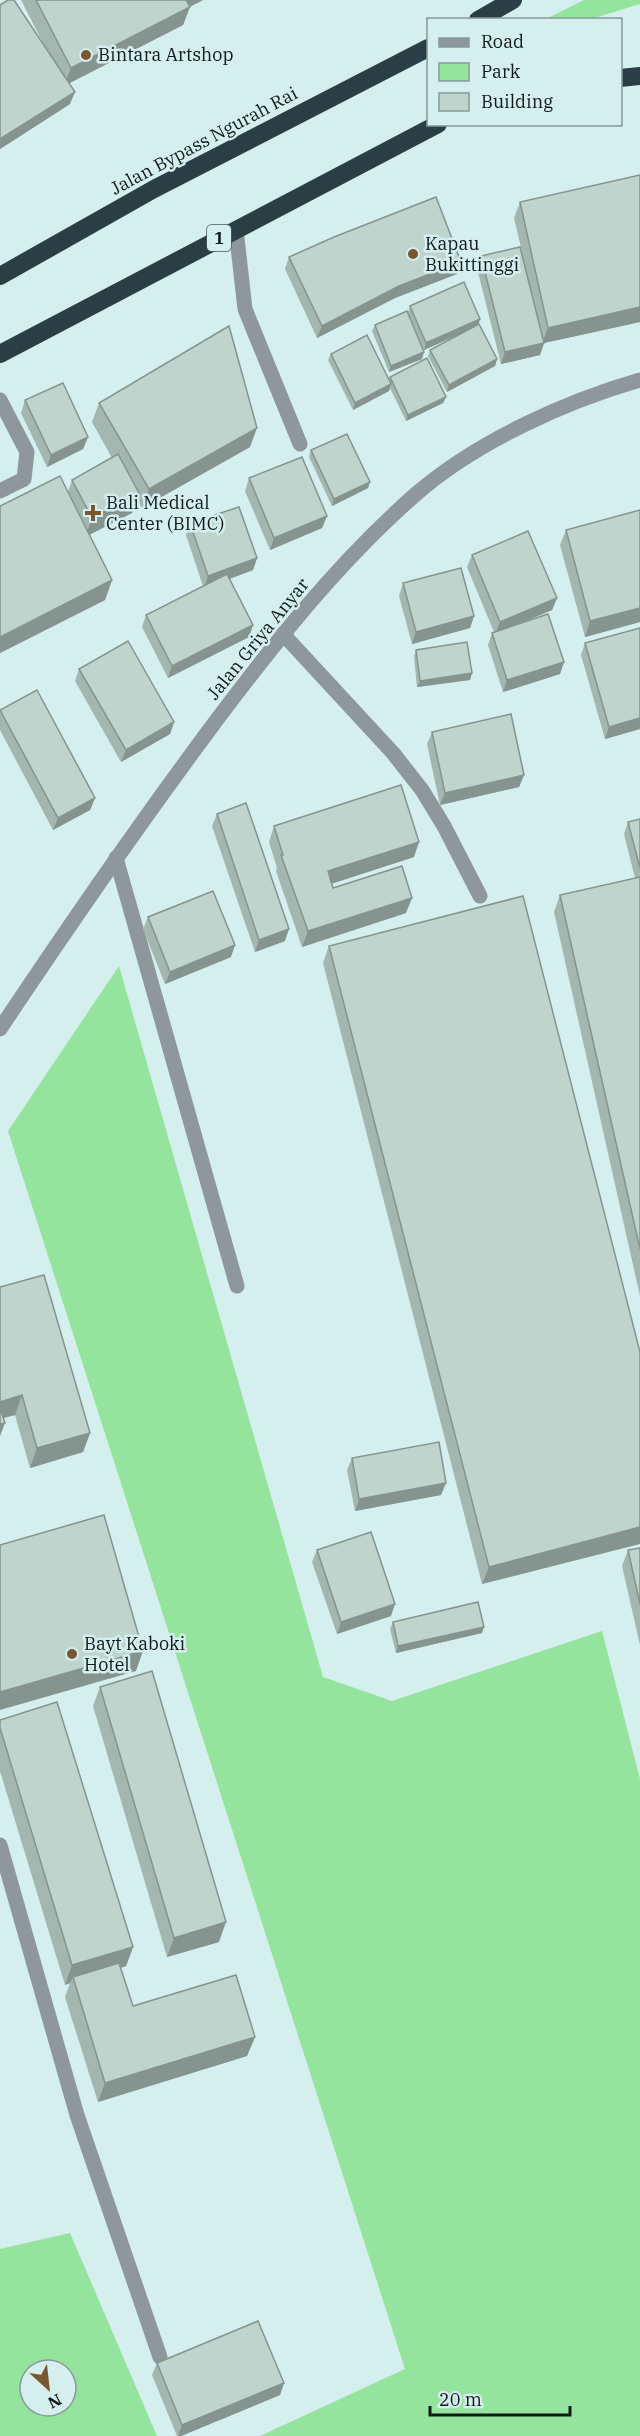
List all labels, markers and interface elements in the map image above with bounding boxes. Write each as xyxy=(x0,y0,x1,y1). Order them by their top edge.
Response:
legend xyxy=(427,18,622,126)
text: Road xyxy=(481,30,524,53)
place label: Bintara Artshop xyxy=(98,43,233,66)
marker: Bintara Artshop xyxy=(79,48,93,62)
text: Park xyxy=(481,60,521,83)
street label: Jalan Bypass Ngurah Rai xyxy=(106,81,302,200)
text: Building xyxy=(481,90,553,113)
road number: 1 xyxy=(207,225,231,251)
place label: Kapau Bukittinggi xyxy=(425,232,519,276)
marker: Kapau Bukittinggi xyxy=(406,247,420,261)
place label: Bali Medical Center (BIMC) xyxy=(106,491,224,535)
marker: Bali Medical Center (BIMC) xyxy=(84,504,102,522)
street label: Jalan Griya Anyar xyxy=(202,573,314,704)
place label: Bayt Kaboki Hotel xyxy=(84,1632,186,1676)
marker: Bayt Kaboki Hotel xyxy=(65,1647,79,1661)
north arrow xyxy=(18,2358,78,2418)
scale bar xyxy=(430,2379,570,2417)
text: 20 m xyxy=(439,2388,482,2411)
text: N xyxy=(45,2390,65,2413)

